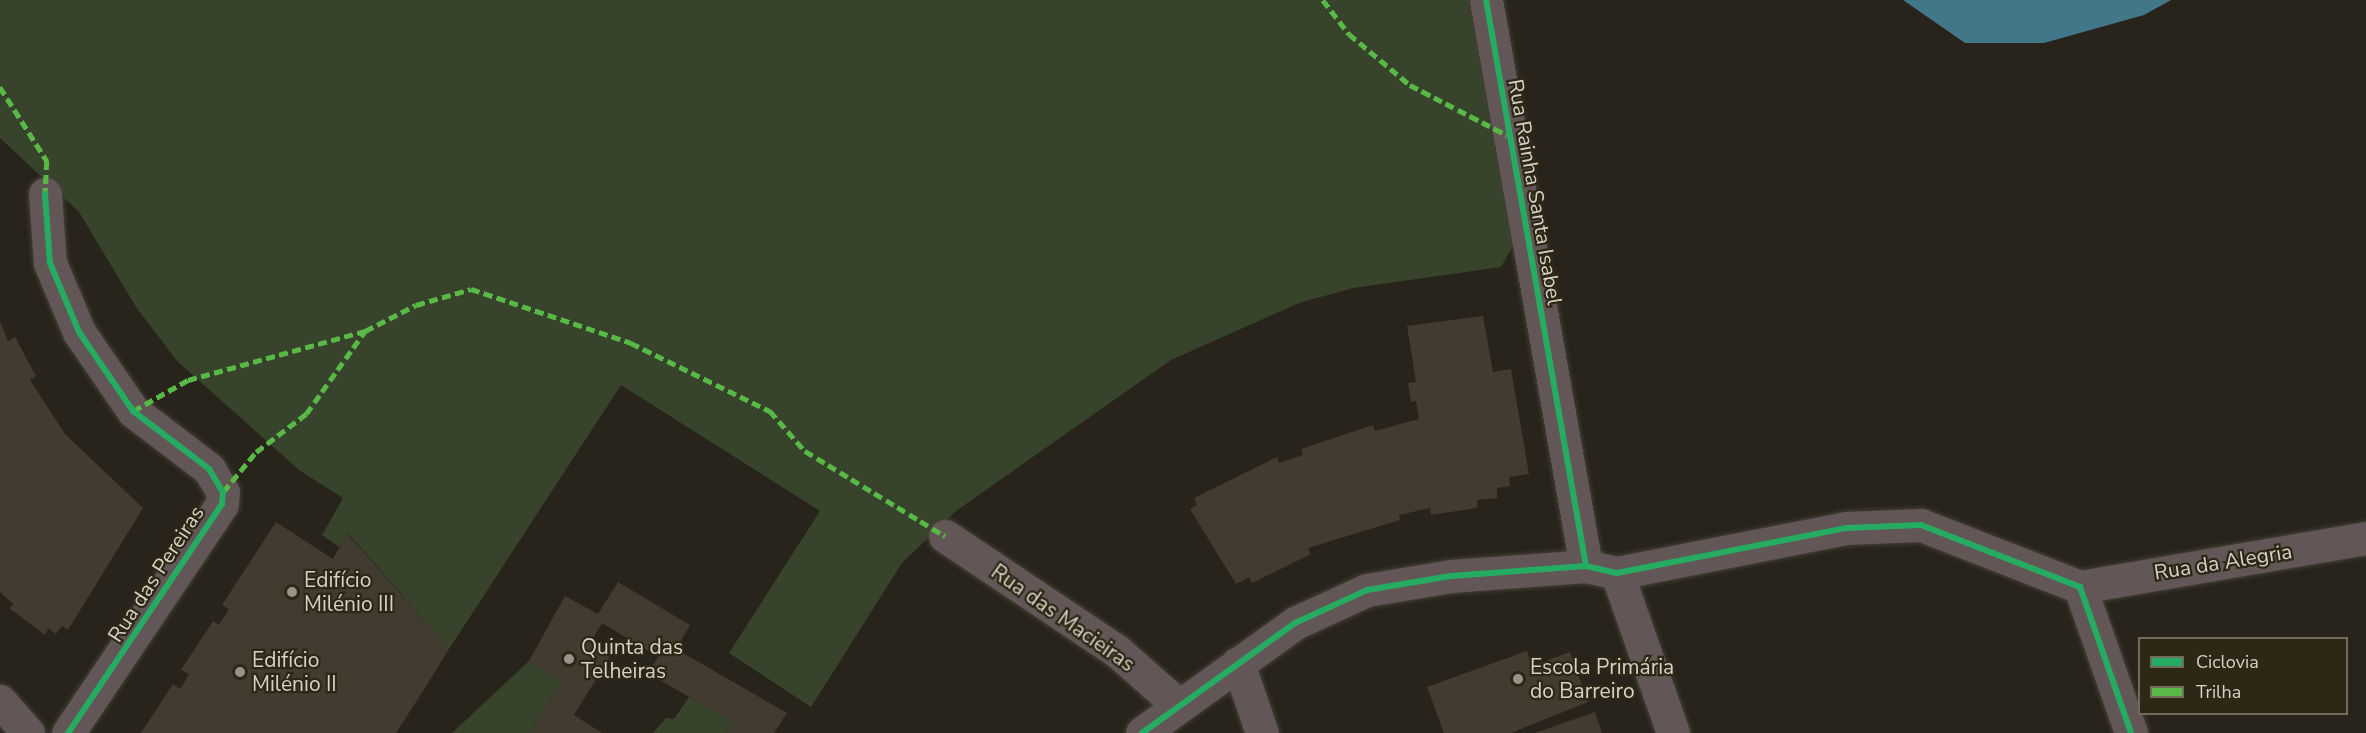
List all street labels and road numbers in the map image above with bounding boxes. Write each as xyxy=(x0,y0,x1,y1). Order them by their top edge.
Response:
street label: Rua Rainha Santa Isabel xyxy=(1503,77,1567,307)
street label: Rua das Pereiras xyxy=(103,501,209,647)
street label: Rua da Alegria xyxy=(2152,539,2294,585)
street label: Rua das Macieiras xyxy=(986,559,1140,677)

